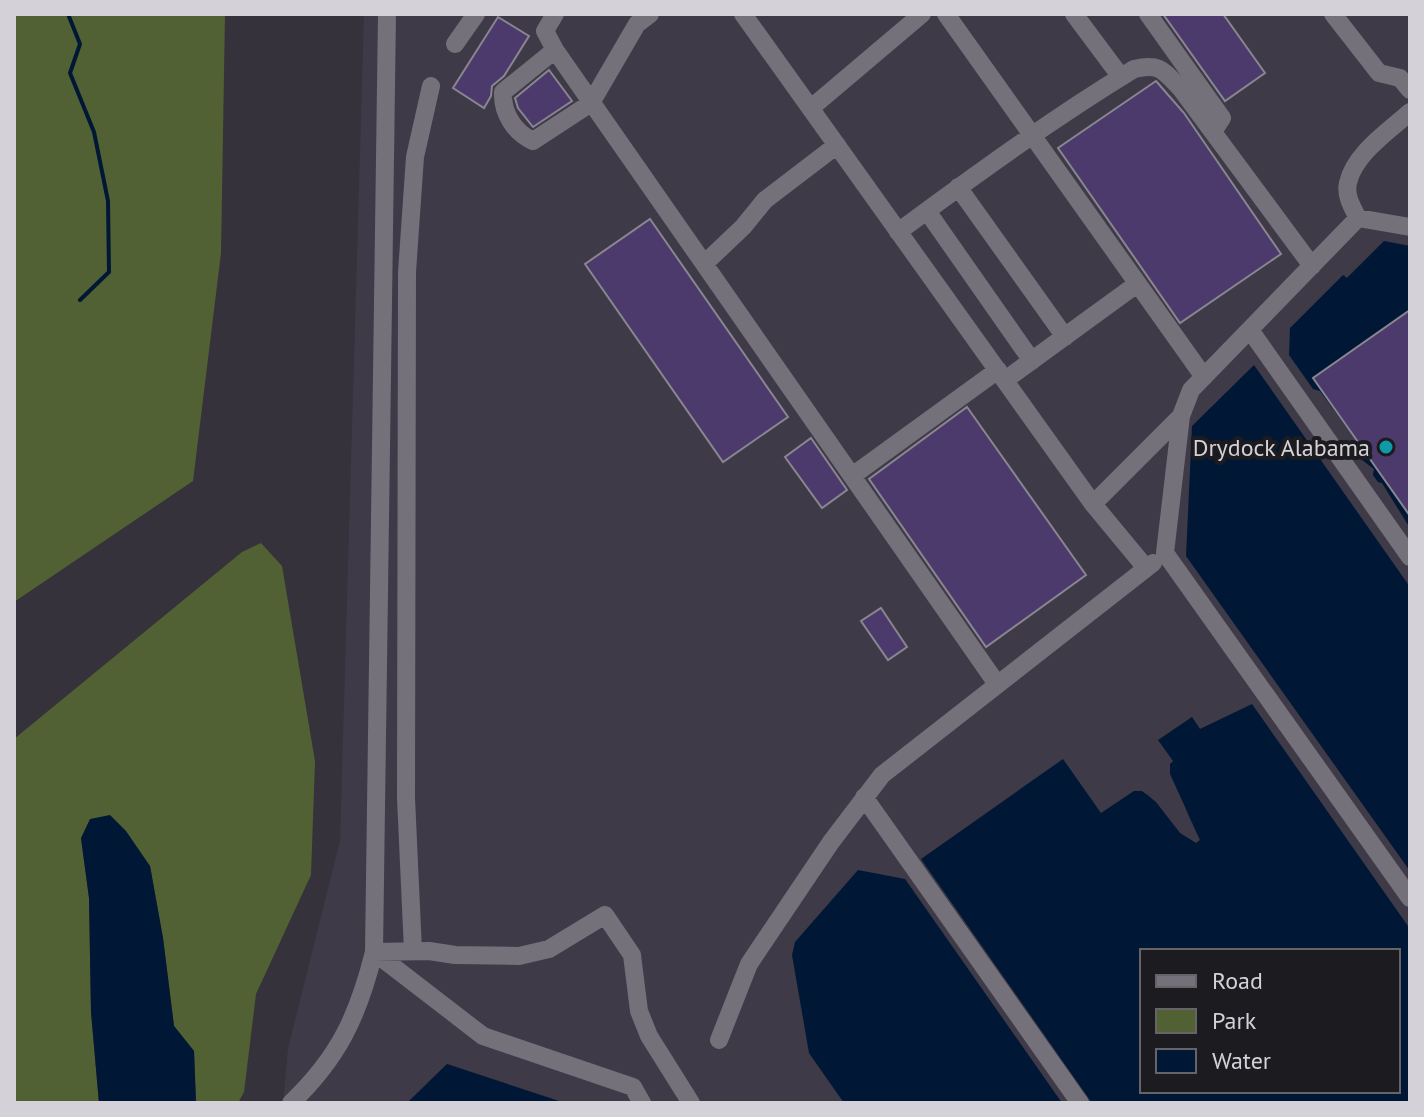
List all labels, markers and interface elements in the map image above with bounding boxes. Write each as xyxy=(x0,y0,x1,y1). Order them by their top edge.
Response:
place label: Drydock Alabama xyxy=(1193,432,1370,463)
marker: Drydock Alabama xyxy=(1377,438,1395,456)
legend xyxy=(1140,949,1400,1093)
text: Road xyxy=(1212,965,1263,996)
text: Park xyxy=(1212,1005,1257,1036)
text: Water xyxy=(1212,1045,1271,1076)

